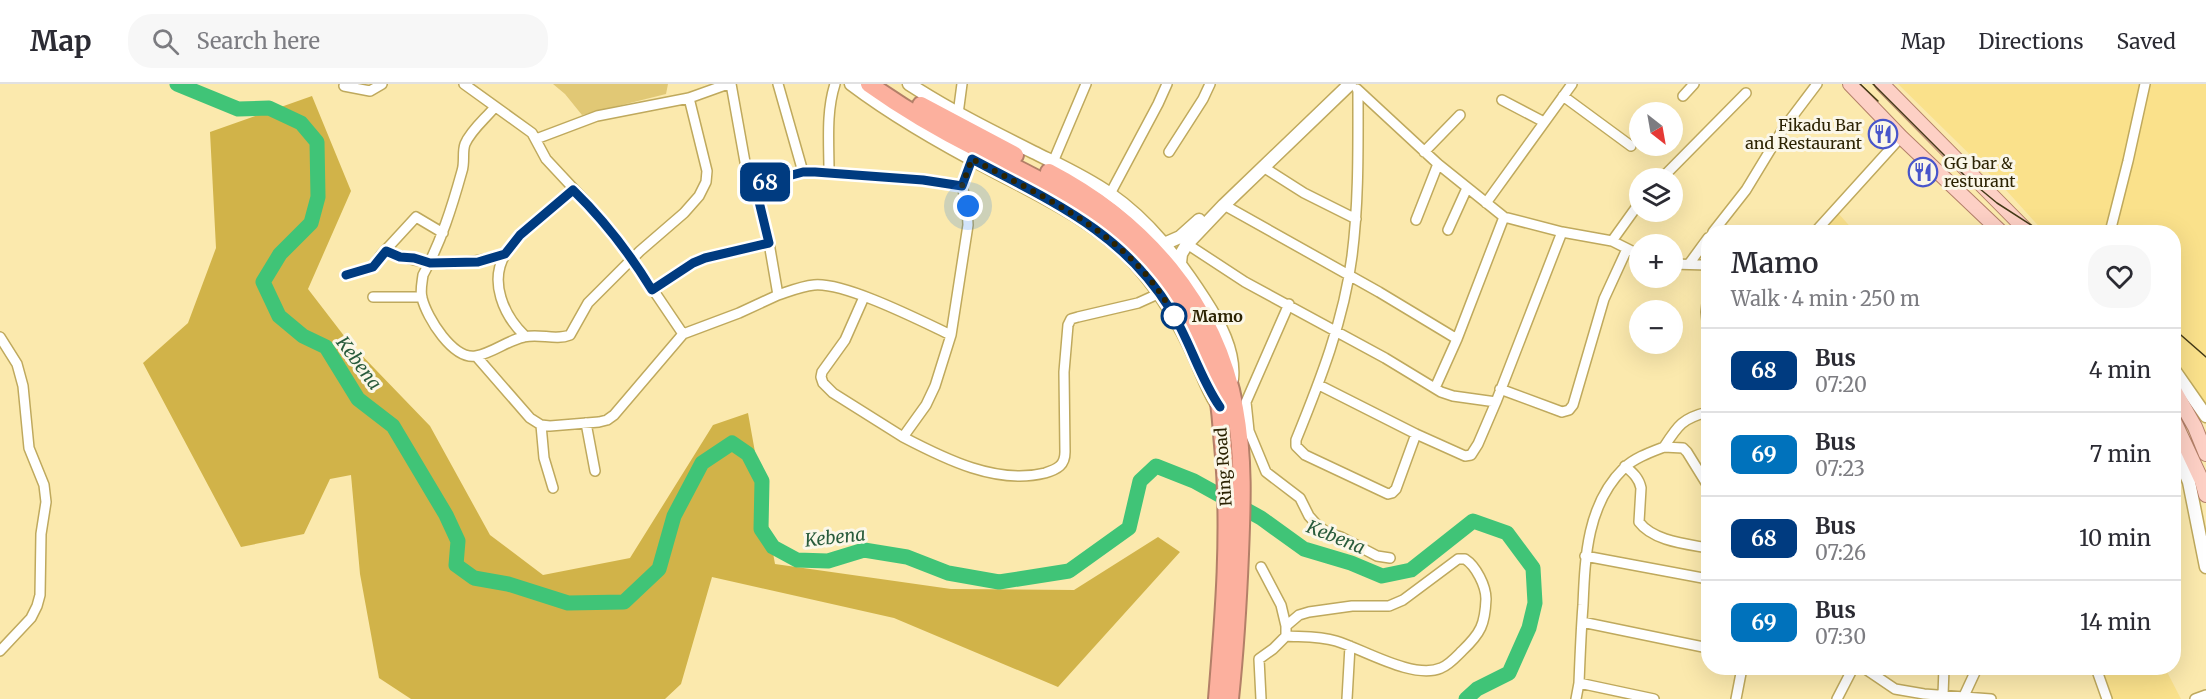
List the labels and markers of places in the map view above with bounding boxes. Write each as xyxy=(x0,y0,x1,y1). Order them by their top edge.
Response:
place label: Fikadu Bar and Restaurant xyxy=(1745,115,1863,153)
restaurant icon: Fikadu Bar and Restaurant xyxy=(1867,118,1899,150)
place label: GG bar & resturant xyxy=(1944,153,2016,191)
restaurant icon: GG bar & resturant xyxy=(1907,156,1939,188)
marker: Mamo xyxy=(1161,303,1187,329)
place label: Mamo xyxy=(1192,306,1243,326)

